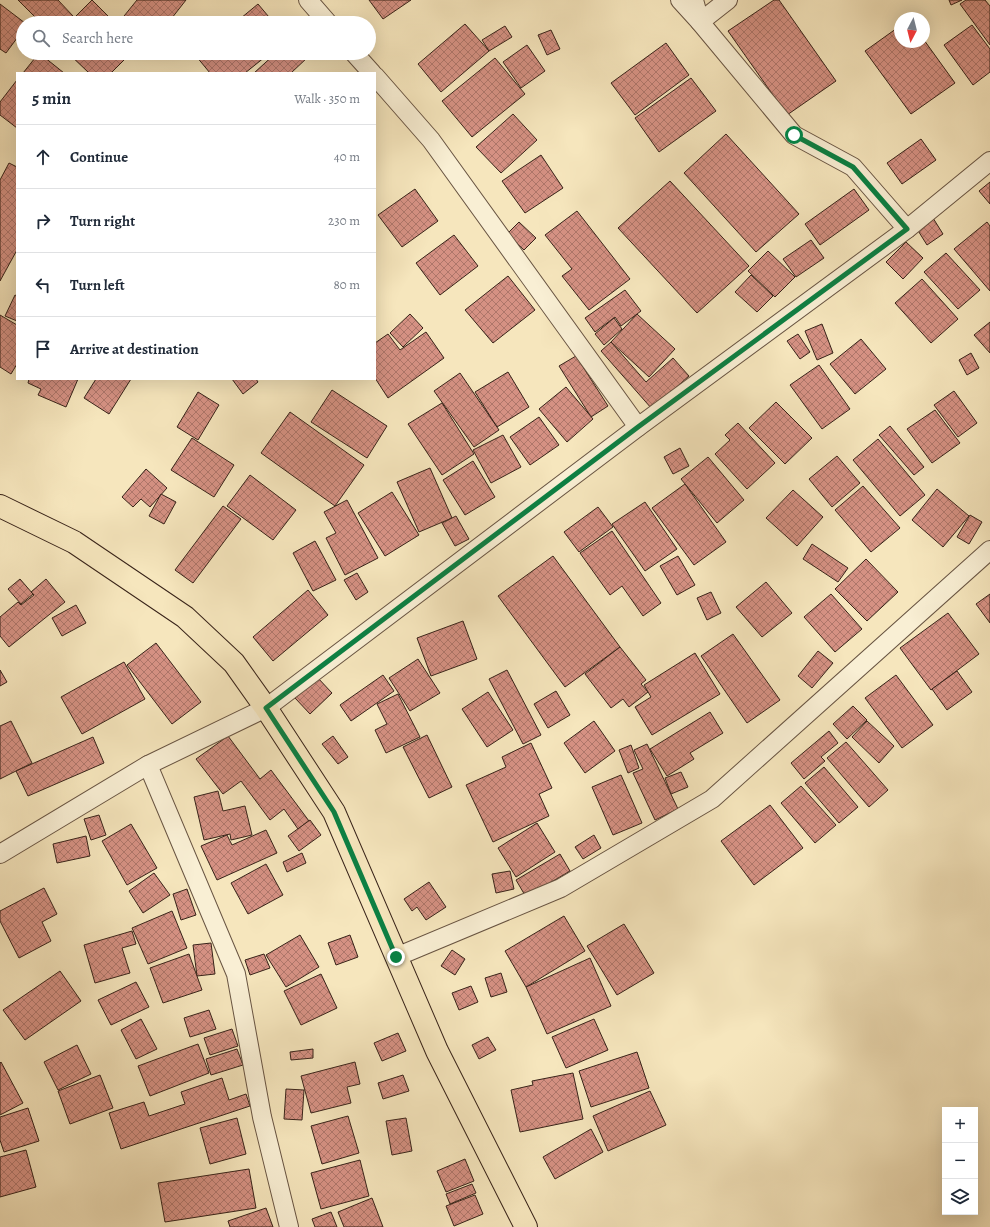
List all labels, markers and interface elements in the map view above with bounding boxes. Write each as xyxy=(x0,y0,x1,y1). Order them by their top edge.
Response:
north arrow xyxy=(894,12,930,48)
search box xyxy=(16,16,376,60)
icon: search xyxy=(30,27,52,49)
text: Search here xyxy=(62,28,133,48)
text: 5 min xyxy=(32,87,71,110)
text: Walk · 350 m xyxy=(294,90,360,107)
route start xyxy=(785,126,803,144)
icon: ahead xyxy=(32,146,54,168)
text: Continue xyxy=(70,147,128,167)
text: 40 m xyxy=(334,148,360,165)
icon: right xyxy=(32,210,54,232)
text: Turn right xyxy=(70,211,135,231)
text: 230 m xyxy=(328,212,360,229)
icon: left xyxy=(32,274,54,296)
text: Turn left xyxy=(70,275,125,295)
text: 80 m xyxy=(333,276,360,293)
icon: arrive xyxy=(32,338,54,360)
text: Arrive at destination xyxy=(70,339,199,359)
route end xyxy=(387,948,405,966)
map controls xyxy=(942,1107,978,1215)
button: + xyxy=(942,1107,978,1143)
button: − xyxy=(942,1143,978,1179)
button: layers xyxy=(942,1179,978,1215)

